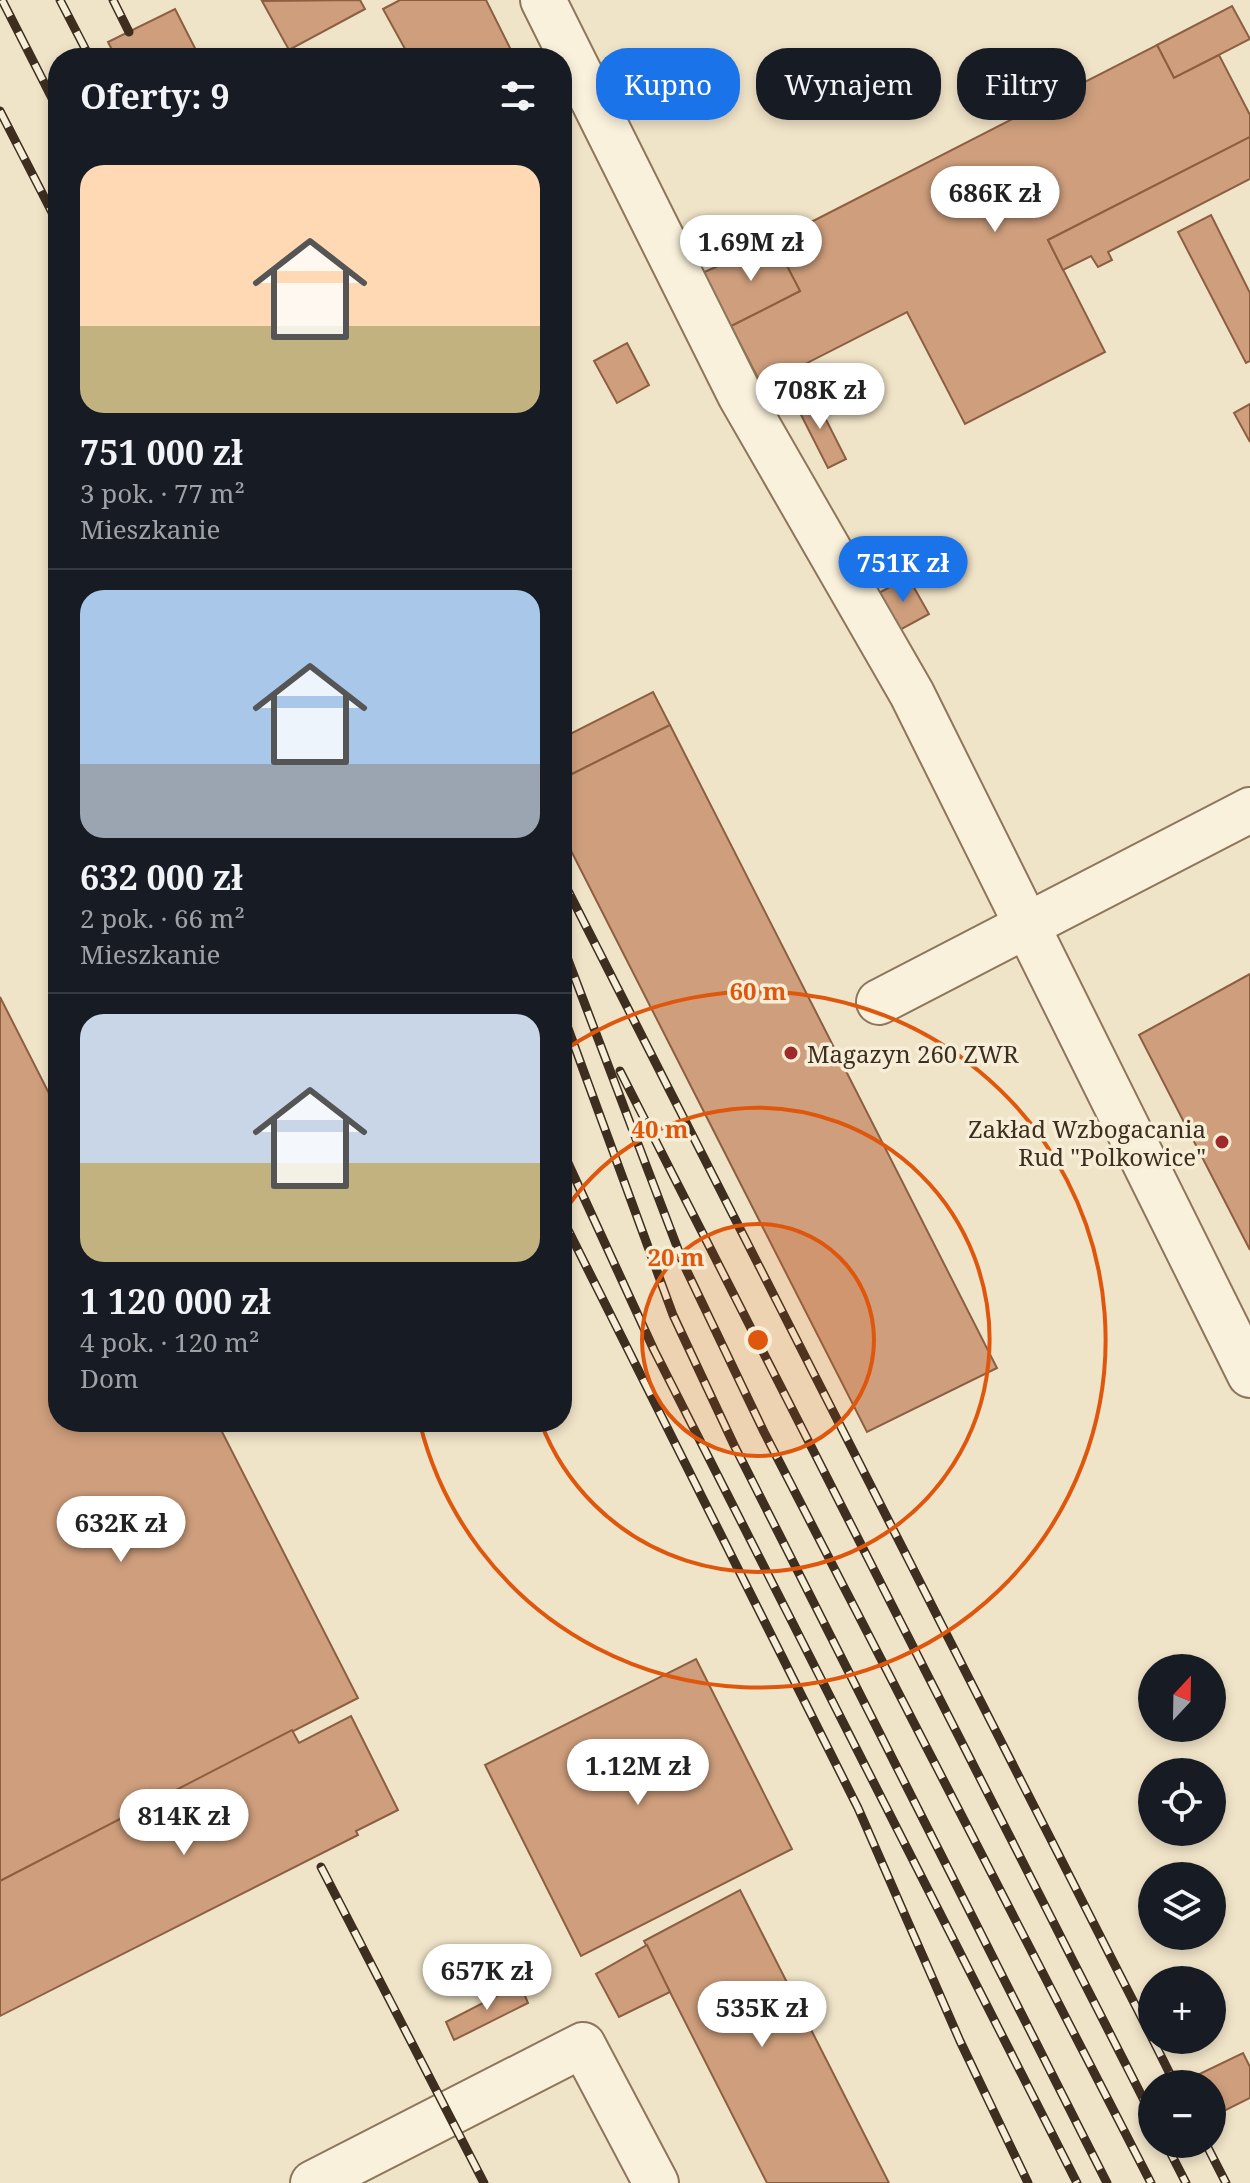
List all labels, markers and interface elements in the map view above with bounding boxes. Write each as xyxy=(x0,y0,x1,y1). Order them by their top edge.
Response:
chip: Kupno xyxy=(596,48,740,120)
chip: Wynajem xyxy=(756,48,941,120)
chip: Filtry xyxy=(957,48,1086,120)
text: Oferty: 9 xyxy=(80,73,230,119)
icon: filters xyxy=(496,74,540,118)
pin: 686K zł xyxy=(921,166,1069,234)
text: 686K zł xyxy=(949,174,1041,210)
pin: 1.69M zł xyxy=(668,215,834,283)
icon: home xyxy=(238,217,382,361)
text: 1.69M zł xyxy=(698,223,804,259)
pin: 708K zł xyxy=(746,363,894,431)
text: 708K zł xyxy=(774,371,866,407)
text: 751 000 zł xyxy=(80,429,243,475)
text: 3 pok. · 77 m² xyxy=(80,475,245,511)
text: Mieszkanie xyxy=(80,511,220,547)
pin: 751K zł xyxy=(829,536,977,604)
text: 751K zł xyxy=(857,544,949,580)
icon: home xyxy=(238,642,382,786)
text: 632 000 zł xyxy=(80,854,243,900)
text: 2 pok. · 66 m² xyxy=(80,900,245,936)
text: Mieszkanie xyxy=(80,936,220,972)
text: 60 m xyxy=(729,974,787,1007)
place label: Magazyn 260 ZWR xyxy=(807,1037,1019,1070)
marker: Magazyn 260 ZWR xyxy=(782,1044,800,1062)
icon: home xyxy=(238,1066,382,1210)
text: 40 m xyxy=(631,1112,689,1145)
place label: Zakład Wzbogacania Rud "Polkowice" xyxy=(968,1112,1206,1173)
marker: Zakład Wzbogacania Rud "Polkowice" xyxy=(1213,1133,1231,1151)
text: 20 m xyxy=(647,1240,705,1273)
text: 1 120 000 zł xyxy=(80,1278,271,1324)
text: 4 pok. · 120 m² xyxy=(80,1324,259,1360)
centre of rings xyxy=(744,1326,772,1354)
text: Dom xyxy=(80,1360,138,1396)
pin: 632K zł xyxy=(47,1496,195,1564)
text: 632K zł xyxy=(75,1504,167,1540)
north arrow xyxy=(1138,1654,1226,1742)
map controls xyxy=(1138,1654,1226,2158)
pin: 1.12M zł xyxy=(555,1739,721,1807)
text: 1.12M zł xyxy=(585,1747,691,1783)
button: locate xyxy=(1138,1758,1226,1846)
pin: 814K zł xyxy=(110,1789,258,1857)
text: 814K zł xyxy=(138,1797,230,1833)
button: layers xyxy=(1138,1862,1226,1950)
pin: 657K zł xyxy=(413,1944,561,2012)
text: 657K zł xyxy=(441,1952,533,1988)
button: + xyxy=(1138,1966,1226,2054)
pin: 535K zł xyxy=(688,1981,836,2049)
text: 535K zł xyxy=(716,1989,808,2025)
button: − xyxy=(1138,2070,1226,2158)

